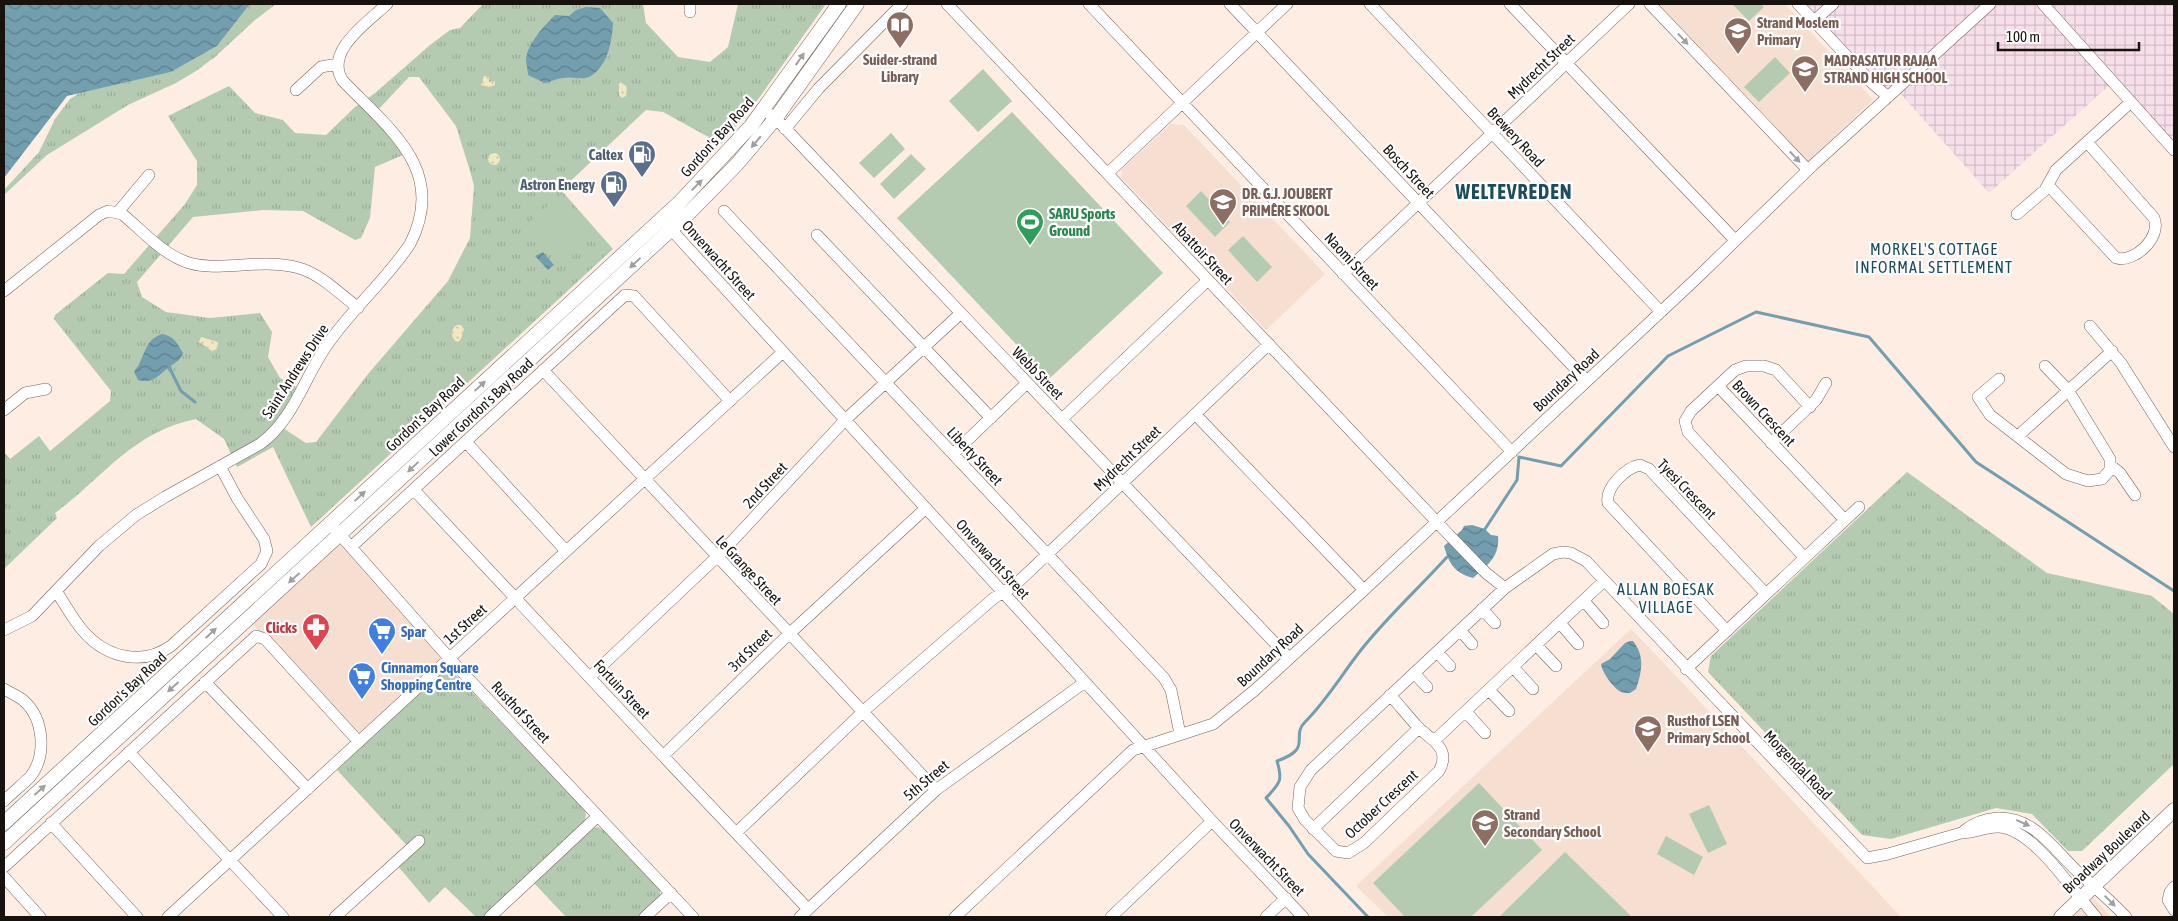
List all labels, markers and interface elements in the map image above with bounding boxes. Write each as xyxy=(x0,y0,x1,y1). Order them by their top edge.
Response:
library icon: Suider-strand Library xyxy=(885,10,915,49)
place label: Strand Moslem Primary xyxy=(1757,14,1839,48)
school or university icon: Strand Moslem Primary xyxy=(1723,16,1753,55)
scale bar xyxy=(1998,20,2139,52)
text: 100 m xyxy=(2006,28,2040,45)
street label: Mydrecht Street xyxy=(1504,30,1578,102)
one-way arrow xyxy=(1677,33,1689,45)
place label: Suider-strand Library xyxy=(863,51,937,85)
place label: MADRASATUR RAJAA STRAND HIGH SCHOOL xyxy=(1824,52,1948,86)
one-way arrow xyxy=(795,53,805,66)
school or university icon: MADRASATUR RAJAA STRAND HIGH SCHOOL xyxy=(1790,54,1820,93)
street label: Gordon's Bay Road xyxy=(677,94,757,180)
street label: Brewery Road xyxy=(1484,104,1548,170)
one-way arrow xyxy=(751,136,762,148)
fuel station icon: Caltex xyxy=(627,139,657,178)
street label: Bosch Street xyxy=(1380,141,1438,201)
place label: Caltex xyxy=(588,146,623,163)
one-way arrow xyxy=(1789,151,1801,163)
fuel station icon: Astron Energy xyxy=(599,169,629,208)
place label: Astron Energy xyxy=(519,176,596,193)
one-way arrow xyxy=(691,179,703,191)
district label: WELTEVREDEN xyxy=(1454,180,1573,203)
place label: DR. G.J. JOUBERT PRIMÊRE SKOOL xyxy=(1242,185,1333,219)
school or university icon: DR. G.J. JOUBERT PRIMÊRE SKOOL xyxy=(1208,187,1238,226)
place label: SARU Sports Ground xyxy=(1049,205,1116,239)
sports icon: SARU Sports Ground xyxy=(1015,207,1045,246)
street label: Onverwacht Street xyxy=(679,217,759,303)
street label: Abattoir Street xyxy=(1170,218,1236,288)
street label: Naomi Street xyxy=(1321,229,1383,293)
district label: MORKEL'S COTTAGE INFORMAL SETTLEMENT xyxy=(1855,240,2013,276)
one-way arrow xyxy=(630,257,642,269)
street label: Saint Andrews Drive xyxy=(258,321,332,421)
street label: Webb Street xyxy=(1009,343,1067,403)
street label: Boundary Road xyxy=(1529,345,1603,415)
street label: Lower Gordon's Bay Road xyxy=(425,354,537,460)
street label: Gordon's Bay Road xyxy=(382,373,468,455)
street label: Brown Crescent xyxy=(1729,376,1799,450)
one-way arrow xyxy=(473,380,486,391)
street label: Mydrecht Street xyxy=(1090,422,1164,494)
street label: Liberty Street xyxy=(944,424,1006,488)
street label: Tyesi Crescent xyxy=(1654,455,1720,523)
street label: 2nd Street xyxy=(740,459,790,511)
one-way arrow xyxy=(407,461,419,473)
one-way arrow xyxy=(354,490,366,502)
street label: Onverwacht Street xyxy=(953,516,1033,602)
street label: Le Grange Street xyxy=(712,532,786,608)
one-way arrow xyxy=(288,572,300,584)
district label: ALLAN BOESAK VILLAGE xyxy=(1617,580,1715,616)
street label: 1st Street xyxy=(440,600,490,648)
pharmacy icon: Clicks xyxy=(301,612,331,651)
supermarket icon: Spar xyxy=(367,616,397,655)
place label: Clicks xyxy=(265,619,298,636)
street label: Boundary Road xyxy=(1233,620,1307,690)
place label: Spar xyxy=(401,623,426,640)
street label: 3rd Street xyxy=(725,625,775,675)
one-way arrow xyxy=(205,627,217,639)
street label: Gordon's Bay Road xyxy=(84,648,170,730)
street label: Fortuin Street xyxy=(590,656,654,722)
place label: Cinnamon Square Shopping Centre xyxy=(381,659,479,693)
supermarket icon: Cinnamon Square Shopping Centre xyxy=(347,661,377,700)
street label: Rusthof Street xyxy=(488,678,554,746)
one-way arrow xyxy=(168,681,180,693)
place label: Rusthof LSEN Primary School xyxy=(1667,712,1751,746)
school or university icon: Rusthof LSEN Primary School xyxy=(1633,714,1663,753)
street label: Morgendal Road xyxy=(1761,727,1835,803)
street label: 5th Street xyxy=(900,756,952,804)
street label: October Crescent xyxy=(1341,766,1421,842)
one-way arrow xyxy=(33,784,45,796)
place label: Strand Secondary School xyxy=(1504,806,1602,840)
street label: Broadway Boulevard xyxy=(2059,807,2153,897)
school or university icon: Strand Secondary School xyxy=(1470,808,1500,847)
street label: Onverwacht Street xyxy=(1226,815,1308,899)
one-way arrow xyxy=(2016,820,2030,828)
one-way arrow xyxy=(2104,895,2116,907)

